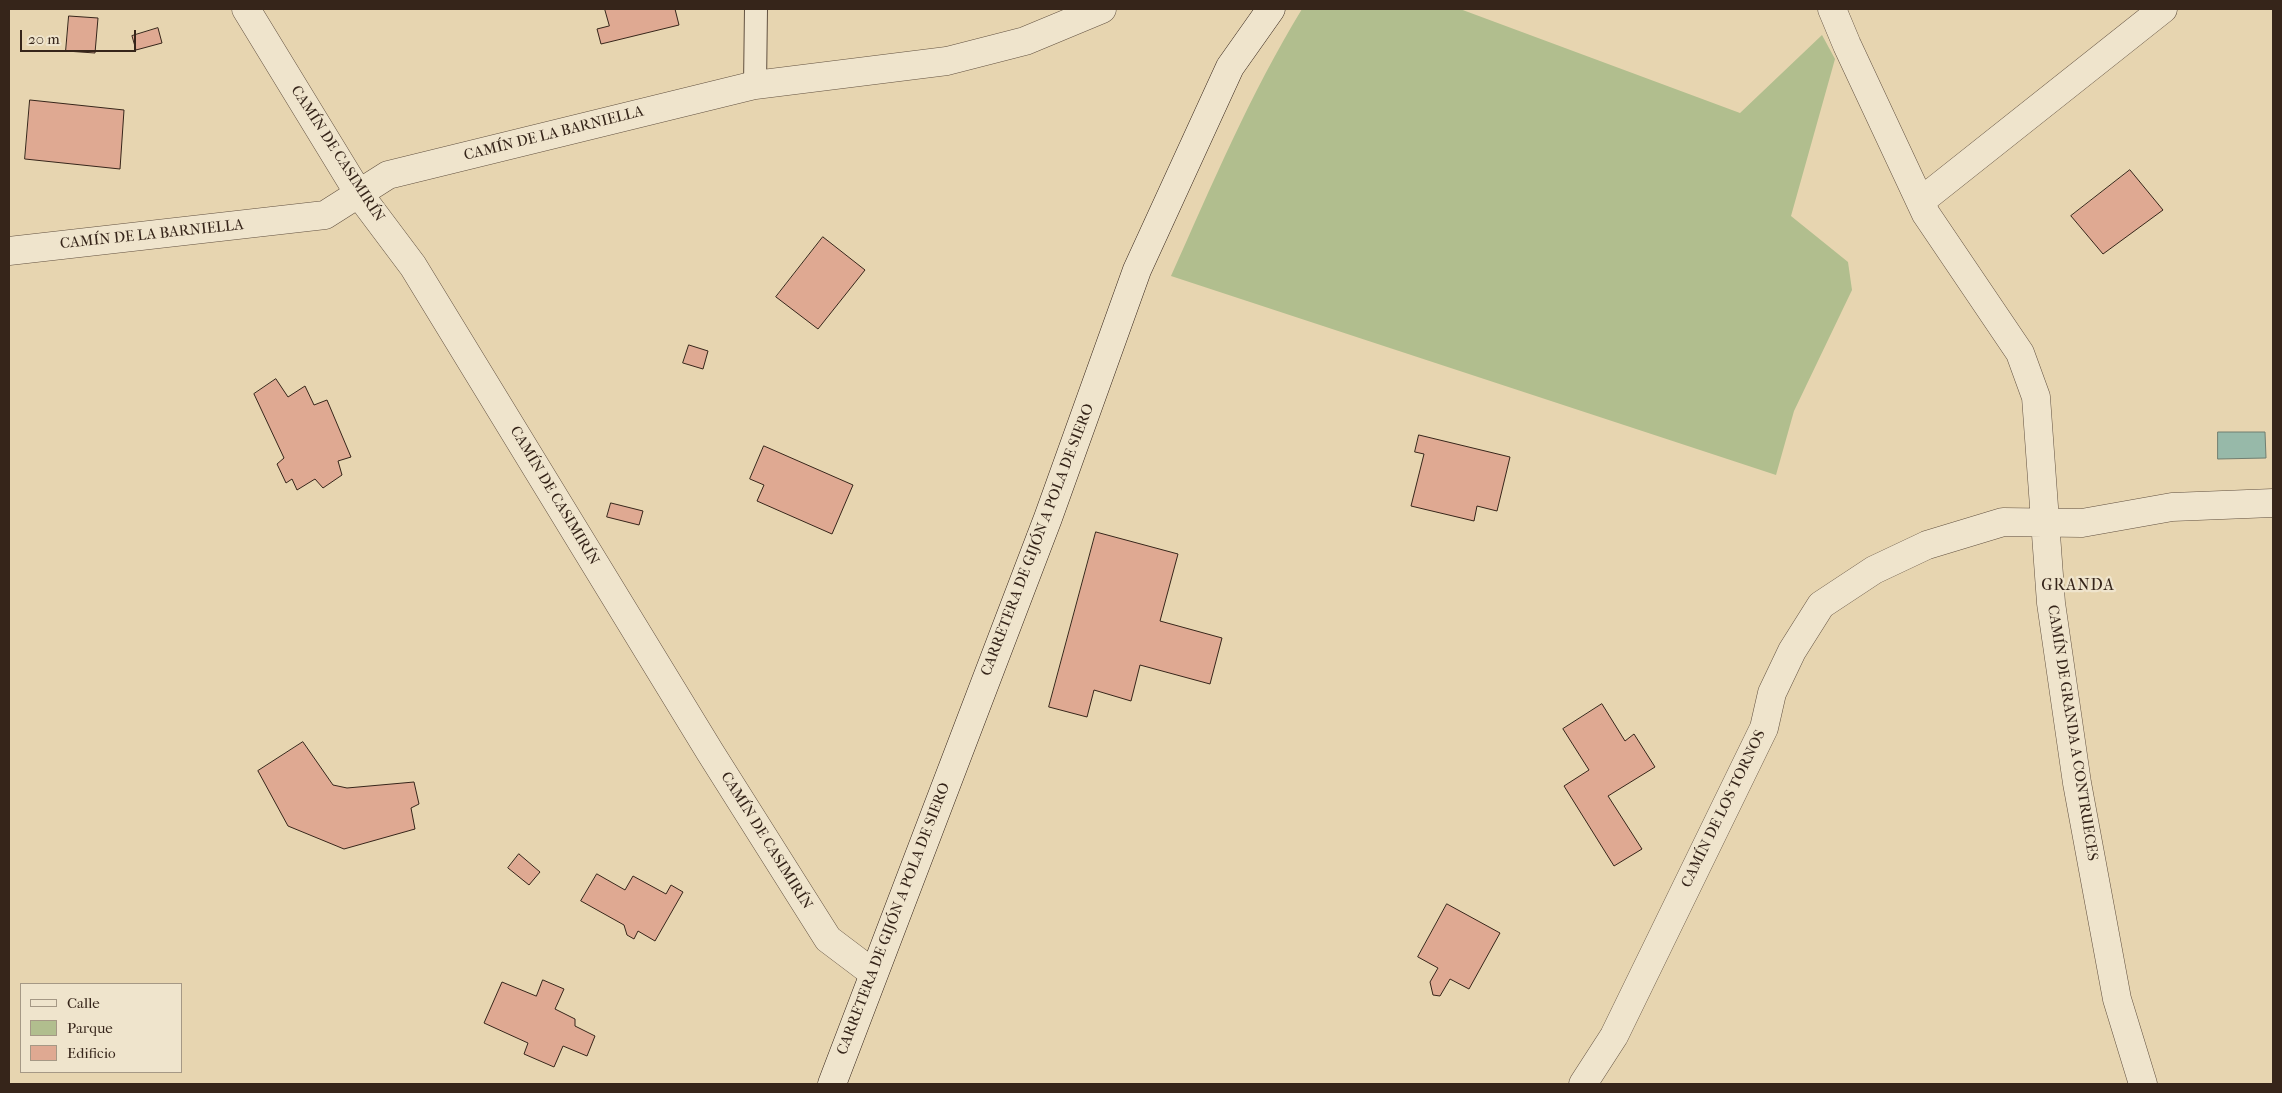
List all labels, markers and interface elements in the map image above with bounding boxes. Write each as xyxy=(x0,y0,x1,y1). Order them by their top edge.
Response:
scale bar xyxy=(22,20,139,52)
text: 20 m xyxy=(28,30,60,48)
street label: CAMÍN DE CASIMIRÍN xyxy=(286,83,388,225)
street label: CAMÍN DE LA BARNIELLA xyxy=(462,103,646,165)
street label: CAMÍN DE LA BARNIELLA xyxy=(59,216,245,254)
street label: CARRETERA DE GIJÓN A POLA DE SIERO xyxy=(978,401,1098,679)
street label: CAMÍN DE CASIMIRÍN xyxy=(505,423,603,569)
district label: GRANDA xyxy=(2040,576,2116,596)
street label: CAMÍN DE GRANDA A CONTRUECES xyxy=(2043,604,2101,862)
street label: CAMÍN DE LOS TORNOS xyxy=(1678,727,1770,891)
street label: CAMÍN DE CASIMIRÍN xyxy=(716,769,816,913)
street label: CARRETERA DE GIJÓN A POLA DE SIERO xyxy=(834,780,954,1058)
legend xyxy=(20,983,182,1073)
text: Calle xyxy=(67,994,100,1012)
text: Parque xyxy=(67,1019,113,1037)
text: Edificio xyxy=(67,1044,116,1062)

